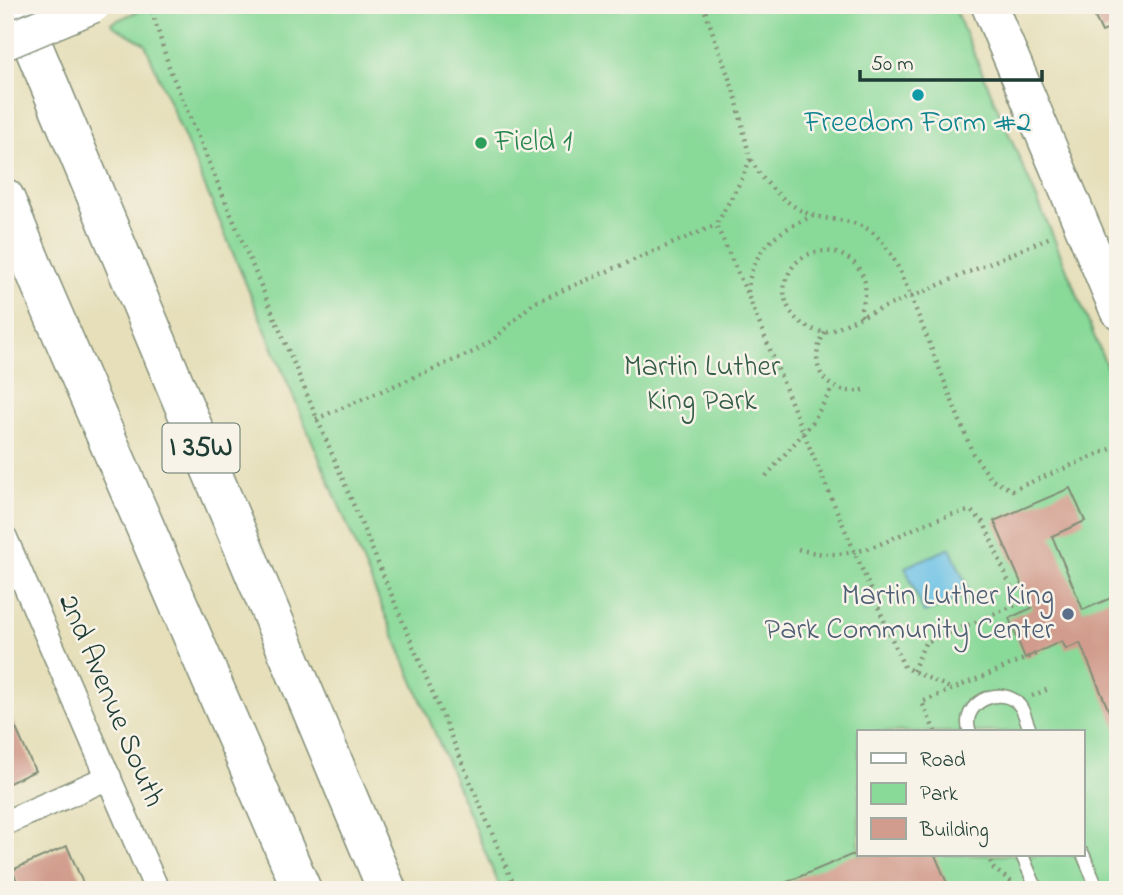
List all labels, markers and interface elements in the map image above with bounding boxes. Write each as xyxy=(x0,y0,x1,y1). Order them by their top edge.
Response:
scale bar xyxy=(860,38,1042,82)
text: 50 m xyxy=(871,50,914,80)
marker: Freedom Form #2 xyxy=(910,87,926,103)
place label: Freedom Form #2 xyxy=(804,102,1032,146)
place label: Field 1 xyxy=(494,121,572,165)
marker: Field 1 xyxy=(473,135,489,151)
park label: Martin Luther King Park xyxy=(624,346,781,424)
road number: I 35W xyxy=(162,424,240,472)
place label: Martin Luther King Park Community Center xyxy=(765,575,1055,653)
street label: 2nd Avenue South xyxy=(45,588,175,814)
marker: Martin Luther King Park Community Center xyxy=(1060,606,1076,622)
legend xyxy=(857,730,1084,856)
text: Road xyxy=(920,746,966,776)
text: Park xyxy=(920,780,959,810)
text: Building xyxy=(919,816,989,848)

